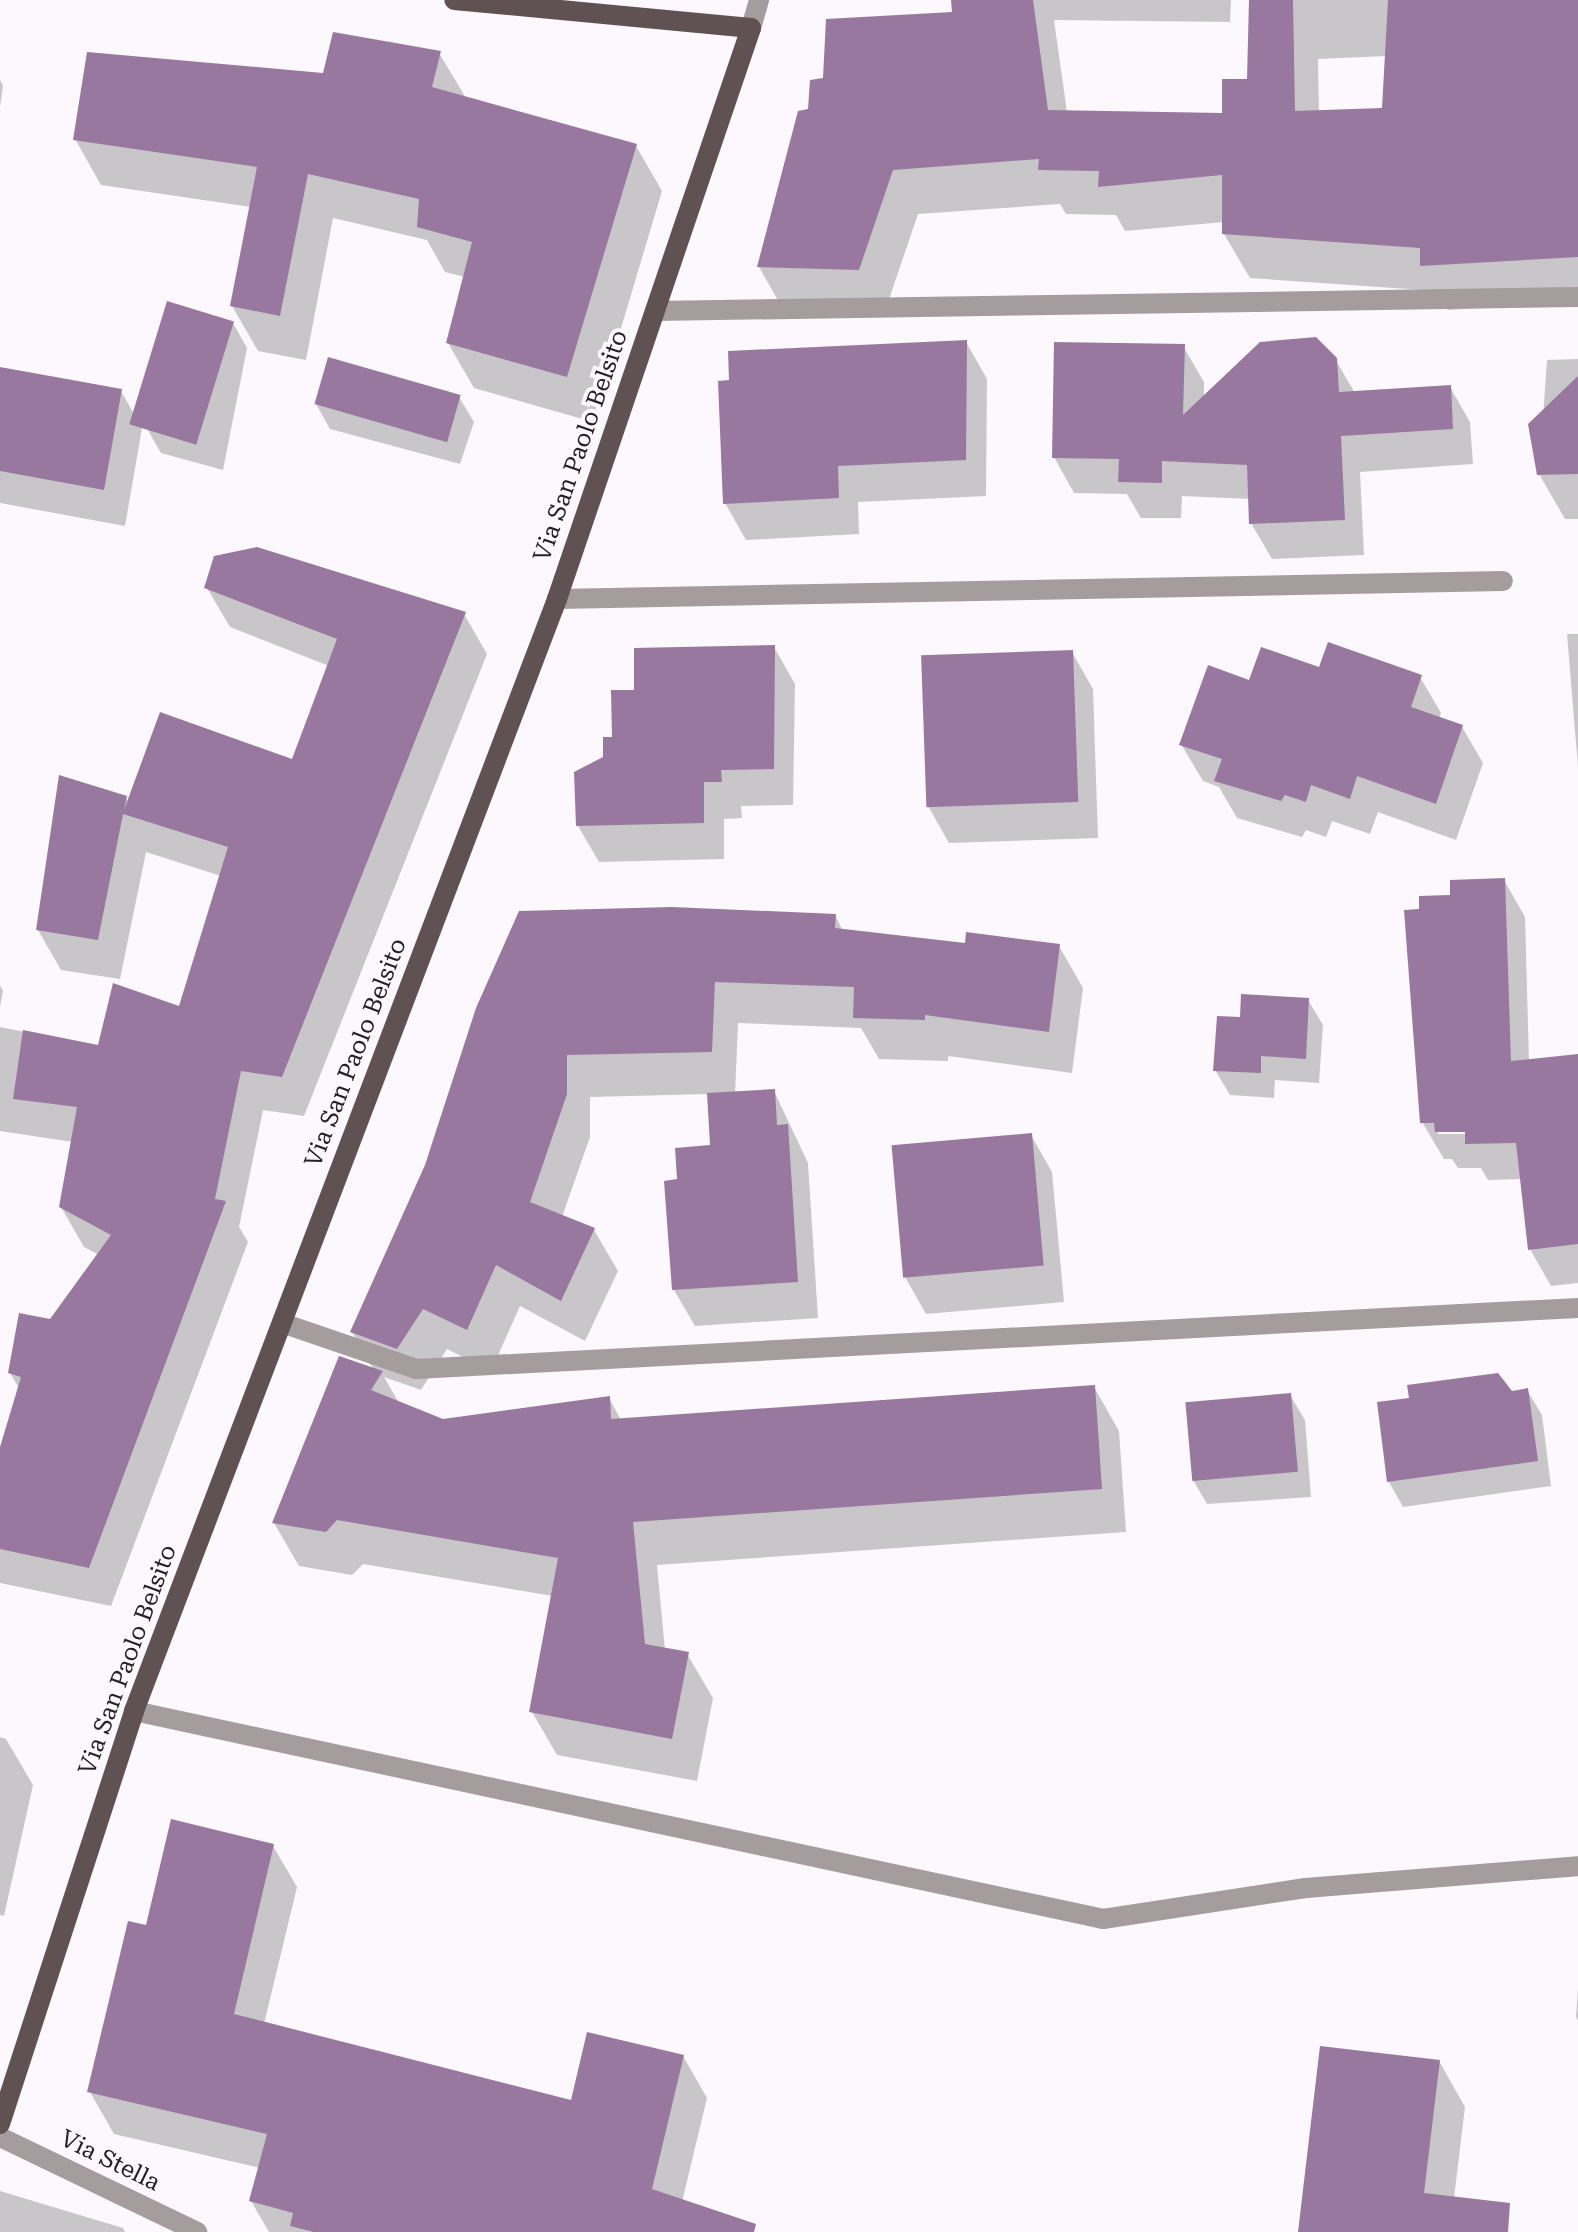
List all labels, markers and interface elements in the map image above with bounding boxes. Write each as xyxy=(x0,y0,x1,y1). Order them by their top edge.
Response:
street label: Via San Paolo Belsito xyxy=(528,327,634,565)
street label: Via San Paolo Belsito xyxy=(299,935,413,1171)
street label: Via San Paolo Belsito xyxy=(73,1541,183,1779)
street label: Via Stella xyxy=(55,2124,165,2198)

